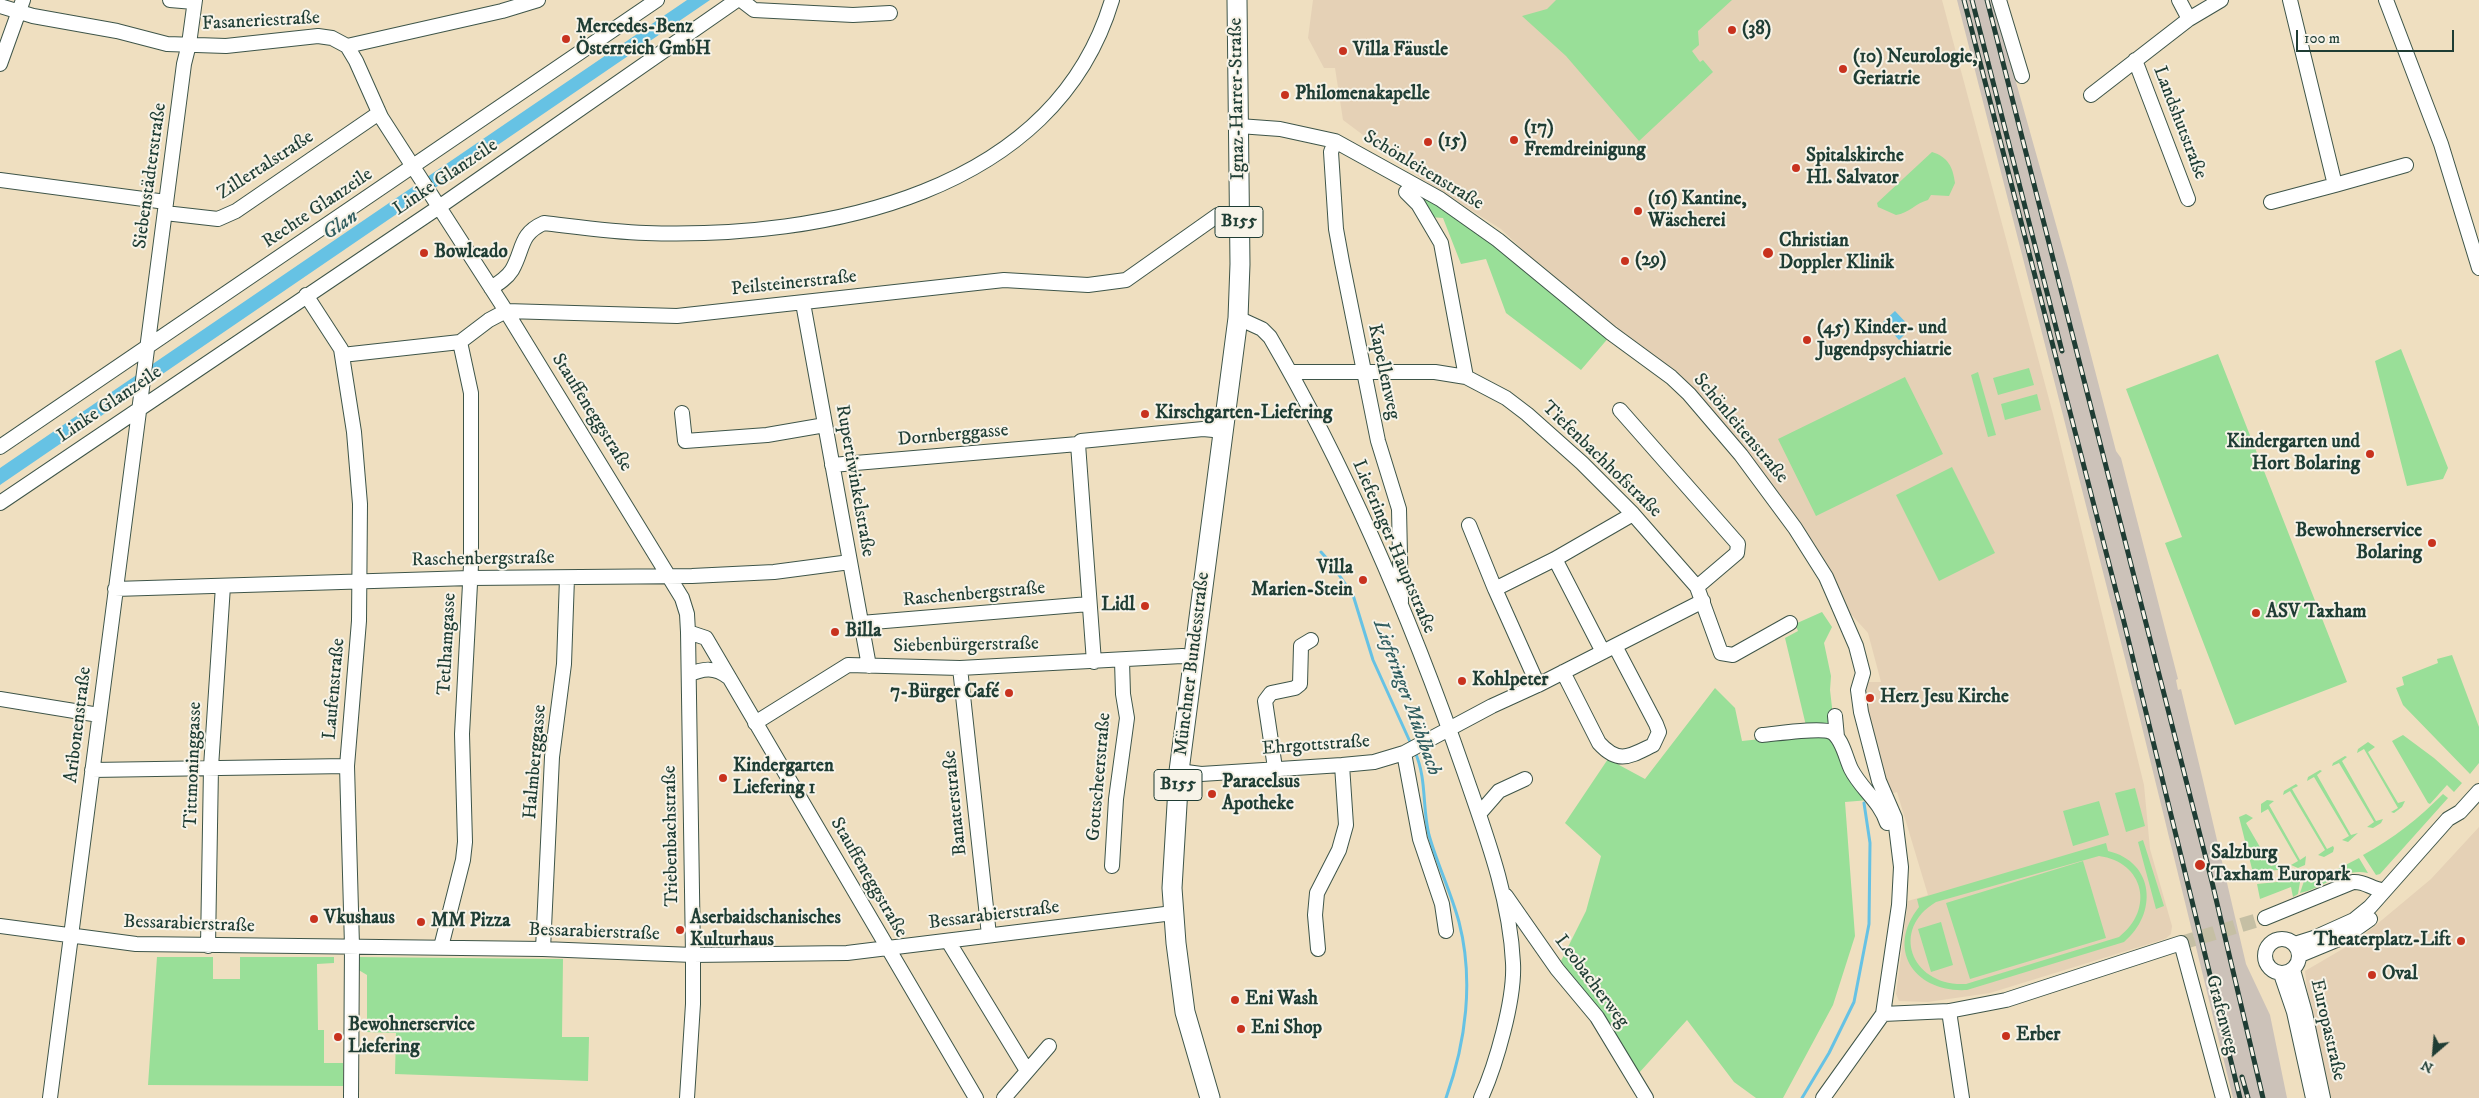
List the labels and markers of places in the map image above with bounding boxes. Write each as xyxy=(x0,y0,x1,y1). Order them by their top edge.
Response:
place label: Mercedes-Benz Österreich GmbH xyxy=(576,17,711,61)
place label: (38) xyxy=(1742,19,1771,41)
marker: (38) xyxy=(1726,24,1738,36)
marker: Mercedes-Benz Österreich GmbH xyxy=(560,33,572,45)
place label: Villa Fäustle xyxy=(1353,40,1448,62)
marker: Villa Fäustle xyxy=(1337,45,1349,57)
place label: (10) Neurologie, Geriatrie xyxy=(1853,47,1977,91)
marker: (10) Neurologie, Geriatrie xyxy=(1837,63,1849,75)
place label: Philomenakapelle xyxy=(1295,84,1430,106)
marker: Philomenakapelle xyxy=(1279,89,1291,101)
place label: (17) Fremdreinigung xyxy=(1524,118,1646,162)
place label: (15) xyxy=(1438,131,1467,153)
marker: (17) Fremdreinigung xyxy=(1508,134,1520,146)
marker: (15) xyxy=(1422,136,1434,148)
place label: Spitalskirche Hl. Salvator xyxy=(1806,146,1904,190)
marker: Spitalskirche Hl. Salvator xyxy=(1790,162,1802,174)
place label: (16) Kantine, Wäscherei xyxy=(1648,189,1747,233)
marker: (16) Kantine, Wäscherei xyxy=(1632,205,1644,217)
place label: Christian Doppler Klinik xyxy=(1779,231,1894,275)
place label: Bowlcado xyxy=(434,242,508,264)
marker: Christian Doppler Klinik xyxy=(1761,246,1775,260)
marker: Bowlcado xyxy=(418,247,430,259)
place label: (29) xyxy=(1635,250,1666,272)
marker: (29) xyxy=(1619,255,1631,267)
place label: (45) Kinder- und Jugendpsychiatrie xyxy=(1817,318,1952,362)
marker: (45) Kinder- und Jugendpsychiatrie xyxy=(1801,334,1813,346)
place label: Kirschgarten-Liefering xyxy=(1155,403,1332,425)
marker: Kirschgarten-Liefering xyxy=(1139,408,1151,420)
place label: Kindergarten und Hort Bolaring xyxy=(2227,432,2360,476)
marker: Kindergarten und Hort Bolaring xyxy=(2364,448,2376,460)
place label: Bewohnerservice Bolaring xyxy=(2295,521,2422,565)
marker: Bewohnerservice Bolaring xyxy=(2426,537,2438,549)
place label: Villa Marien-Stein xyxy=(1251,558,1353,602)
marker: Villa Marien-Stein xyxy=(1357,574,1369,586)
place label: Lidl xyxy=(1101,595,1135,617)
marker: Lidl xyxy=(1139,600,1151,612)
place label: ASV Taxham xyxy=(2266,602,2367,624)
marker: ASV Taxham xyxy=(2250,607,2262,619)
place label: Billa xyxy=(845,621,881,643)
marker: Billa xyxy=(829,626,841,638)
place label: Kohlpeter xyxy=(1472,670,1548,692)
marker: Kohlpeter xyxy=(1456,675,1468,687)
place label: 7-Bürger Café xyxy=(890,682,999,704)
marker: 7-Bürger Café xyxy=(1003,687,1015,699)
place label: Herz Jesu Kirche xyxy=(1880,687,2009,709)
marker: Herz Jesu Kirche xyxy=(1864,692,1876,704)
place label: Kindergarten Liefering 1 xyxy=(733,756,834,800)
marker: Kindergarten Liefering 1 xyxy=(717,772,729,784)
place label: Paracelsus Apotheke xyxy=(1222,772,1300,816)
marker: Paracelsus Apotheke xyxy=(1206,788,1218,800)
place label: Salzburg Taxham Europark xyxy=(2211,843,2350,887)
marker: Salzburg Taxham Europark xyxy=(2193,858,2207,872)
place label: Vkushaus xyxy=(324,908,395,930)
place label: Aserbaidschanisches Kulturhaus xyxy=(690,908,841,952)
place label: MM Pizza xyxy=(431,911,510,933)
marker: Vkushaus xyxy=(308,913,320,925)
marker: MM Pizza xyxy=(415,916,427,928)
marker: Aserbaidschanisches Kulturhaus xyxy=(674,924,686,936)
place label: Theaterplatz-Lift xyxy=(2314,930,2451,952)
marker: Theaterplatz-Lift xyxy=(2455,935,2467,947)
place label: Oval xyxy=(2382,964,2418,986)
marker: Oval xyxy=(2366,969,2378,981)
place label: Eni Wash xyxy=(1245,989,1318,1011)
marker: Eni Wash xyxy=(1229,994,1241,1006)
place label: Bewohnerservice Liefering xyxy=(348,1015,475,1059)
place label: Eni Shop xyxy=(1251,1018,1322,1040)
marker: Eni Shop xyxy=(1235,1023,1247,1035)
place label: Erber xyxy=(2016,1025,2060,1047)
marker: Erber xyxy=(2000,1030,2012,1042)
marker: Bewohnerservice Liefering xyxy=(332,1031,344,1043)

